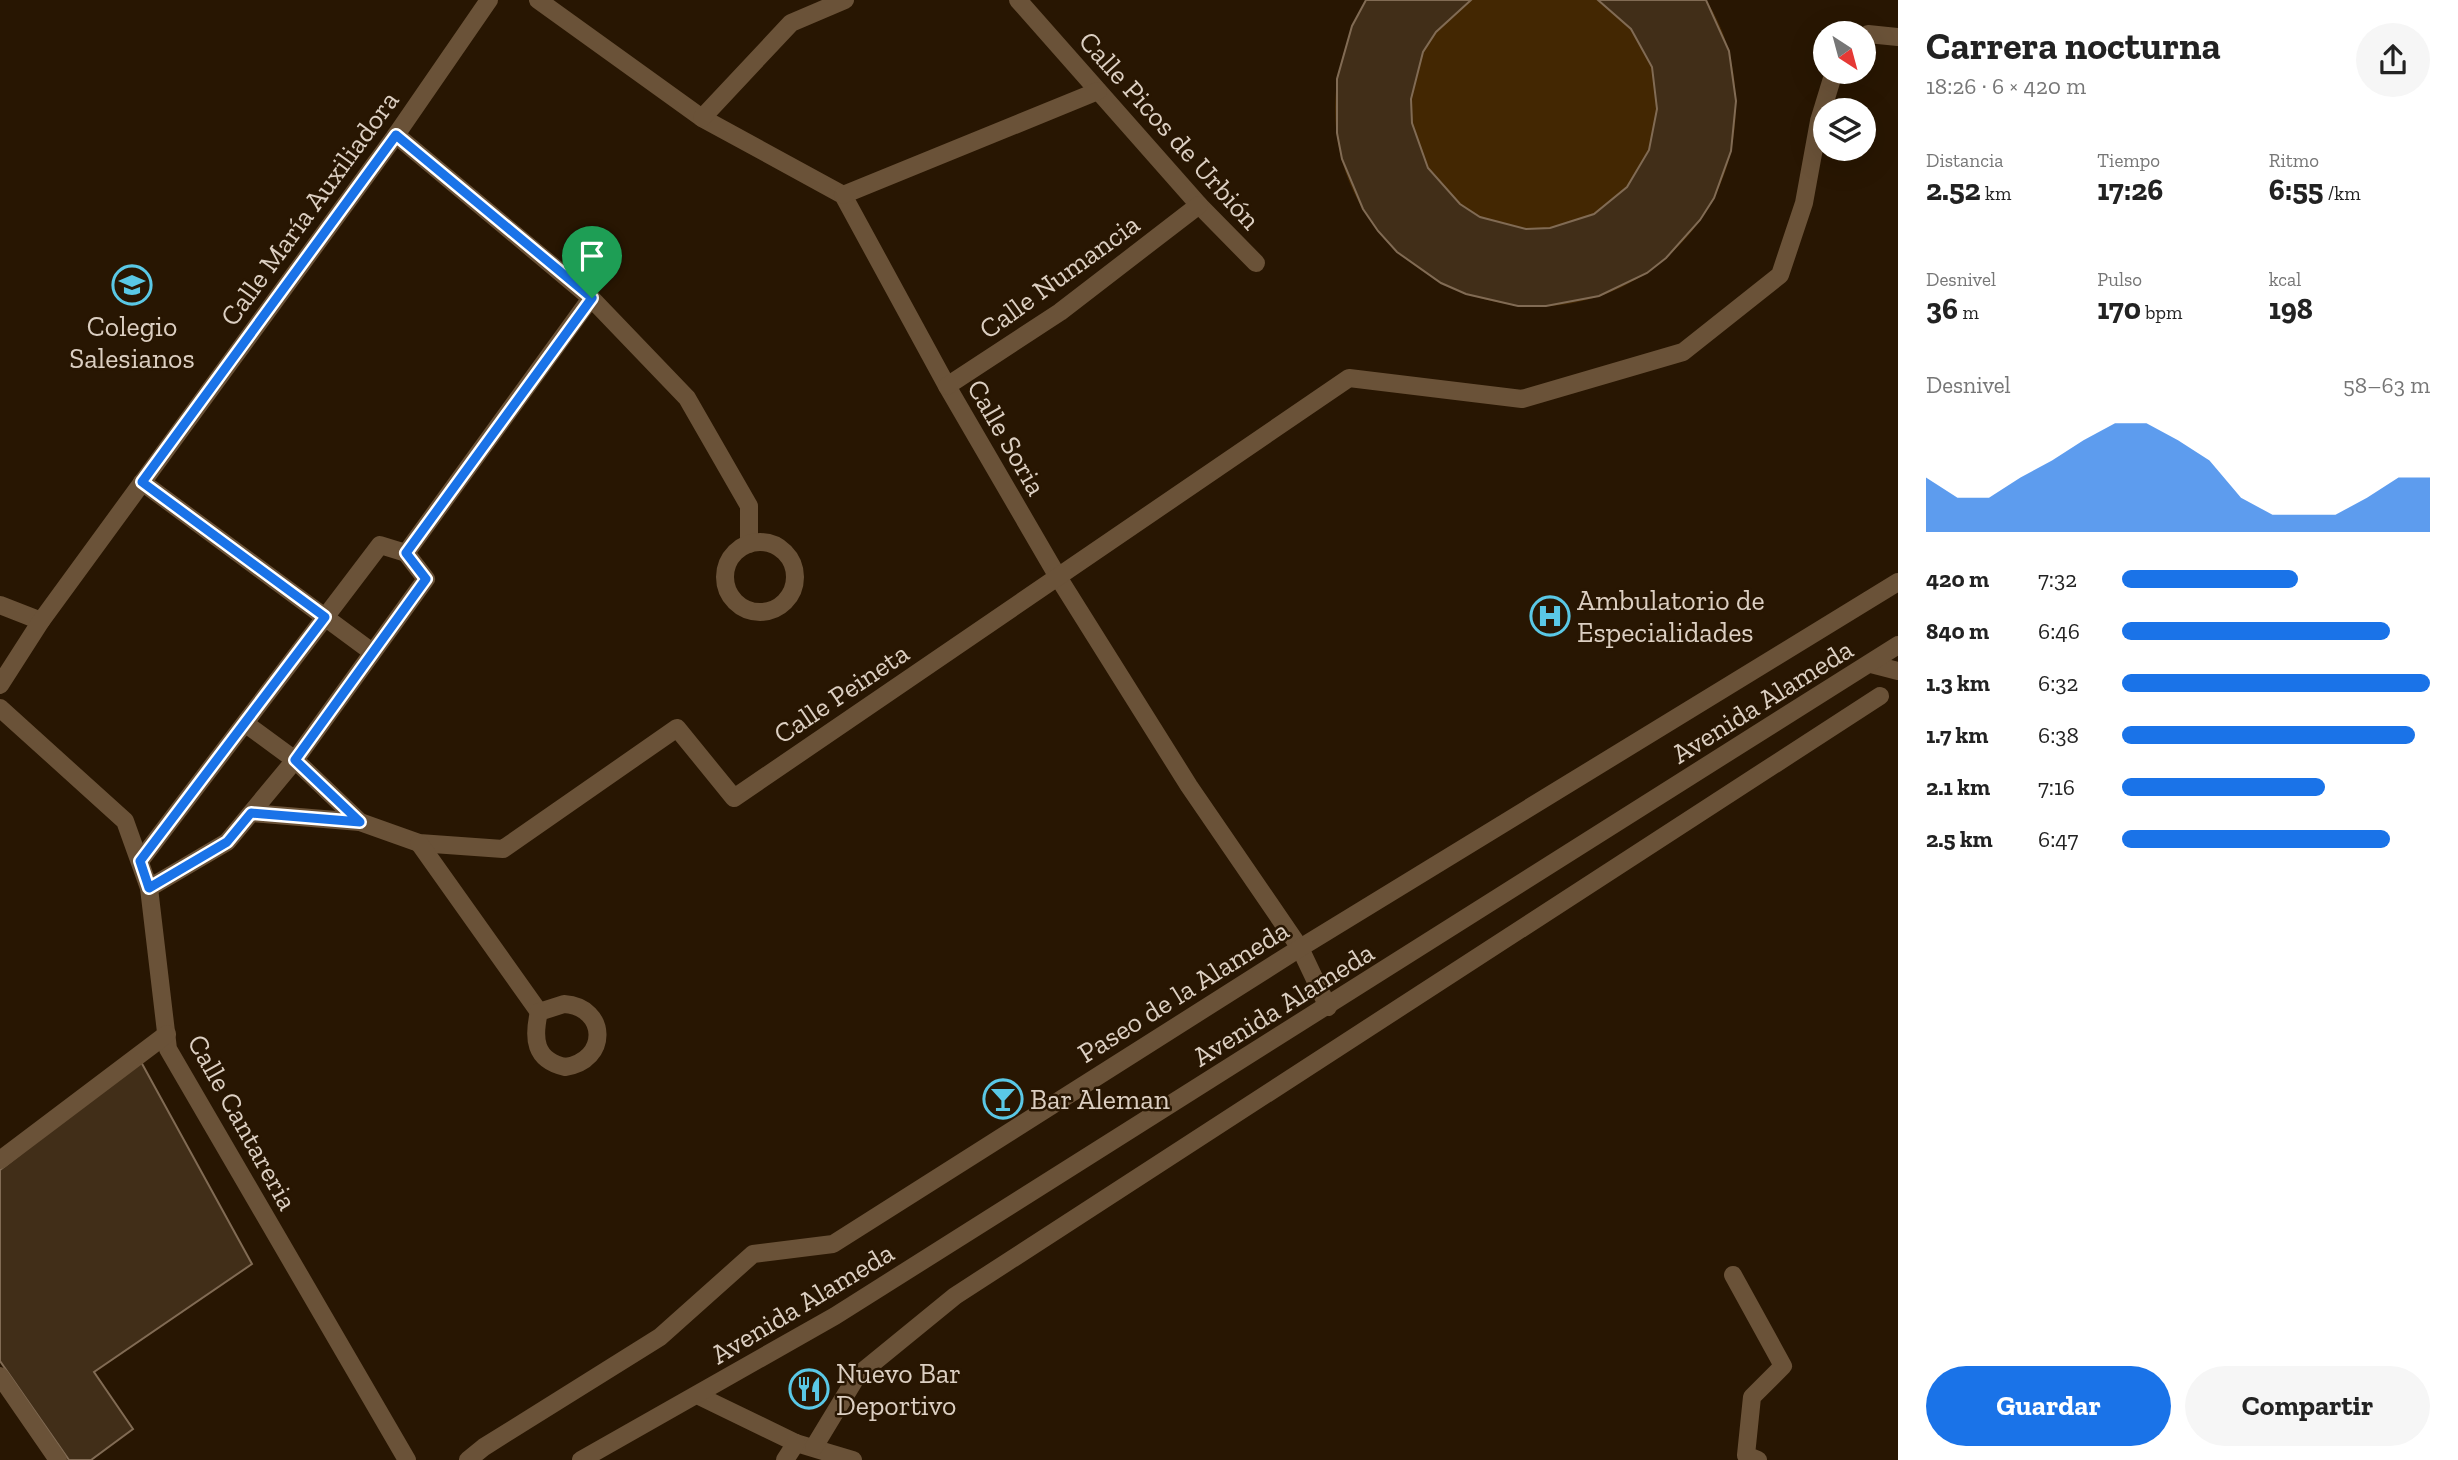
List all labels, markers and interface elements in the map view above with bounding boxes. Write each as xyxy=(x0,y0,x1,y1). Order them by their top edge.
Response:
north arrow xyxy=(1813,21,1876,84)
map controls xyxy=(1813,21,1876,161)
text: Carrera nocturna xyxy=(1926,23,2221,69)
button: share xyxy=(2356,23,2430,97)
street label: Calle Picos de Urbión xyxy=(1072,24,1267,236)
text: 18:26 · 6 × 420 m xyxy=(1926,72,2086,100)
street label: Calle María Auxiliadora xyxy=(213,84,406,332)
button: layers xyxy=(1813,98,1876,161)
text: Distancia xyxy=(1926,149,2003,172)
text: Tiempo xyxy=(2097,149,2160,172)
text: Ritmo xyxy=(2269,149,2319,172)
text: 2.52 xyxy=(1926,172,1981,208)
text: 17:26 xyxy=(2097,172,2163,208)
text: 6:55 xyxy=(2269,172,2324,208)
text: km xyxy=(1981,182,2011,205)
text: /km xyxy=(2324,182,2361,205)
street label: Calle Numancia xyxy=(973,207,1146,346)
pin xyxy=(562,226,622,298)
icon: arrive xyxy=(573,237,611,275)
school or university icon: Colegio Salesianos xyxy=(111,264,153,306)
text: Desnivel xyxy=(1926,268,1996,291)
text: Pulso xyxy=(2097,268,2142,291)
text: kcal xyxy=(2269,268,2301,291)
text: 36 xyxy=(1926,291,1958,327)
text: 170 xyxy=(2097,291,2141,327)
text: 198 xyxy=(2269,291,2313,327)
text: m xyxy=(1958,301,1979,324)
text: bpm xyxy=(2141,301,2182,324)
place label: Colegio Salesianos xyxy=(69,310,195,375)
text: Desnivel xyxy=(1926,371,2011,399)
text: 58–63 m xyxy=(2343,371,2430,399)
street label: Calle Soria xyxy=(960,373,1053,502)
text: 420 m xyxy=(1926,565,1989,593)
text: 7:32 xyxy=(2038,565,2077,593)
place label: Ambulatorio de Especialidades xyxy=(1577,584,1765,649)
hospital icon: Ambulatorio de Especialidades xyxy=(1529,595,1571,637)
text: 840 m xyxy=(1926,617,1989,645)
text: 6:46 xyxy=(2038,617,2080,645)
street label: Avenida Alameda xyxy=(1666,632,1859,770)
street label: Calle Peineta xyxy=(768,636,915,751)
text: 1.3 km xyxy=(1926,669,1990,697)
text: 6:32 xyxy=(2038,669,2078,697)
text: 1.7 km xyxy=(1926,721,1988,749)
text: 6:38 xyxy=(2038,721,2079,749)
text: 2.1 km xyxy=(1926,773,1990,801)
text: 7:16 xyxy=(2038,773,2075,801)
text: 2.5 km xyxy=(1926,825,1993,853)
text: 6:47 xyxy=(2038,825,2078,853)
street label: Paseo de la Alameda xyxy=(1072,913,1295,1070)
street label: Avenida Alameda xyxy=(1187,935,1380,1073)
street label: Calle Cantareria xyxy=(181,1029,305,1216)
bar icon: Bar Aleman xyxy=(982,1078,1024,1120)
place label: Bar Aleman xyxy=(1030,1083,1170,1116)
street label: Avenida Alameda xyxy=(705,1236,900,1371)
place label: Nuevo Bar Deportivo xyxy=(836,1357,961,1422)
button: Guardar xyxy=(1926,1366,2171,1446)
button: Compartir xyxy=(2185,1366,2430,1446)
restaurant icon: Nuevo Bar Deportivo xyxy=(788,1368,830,1410)

